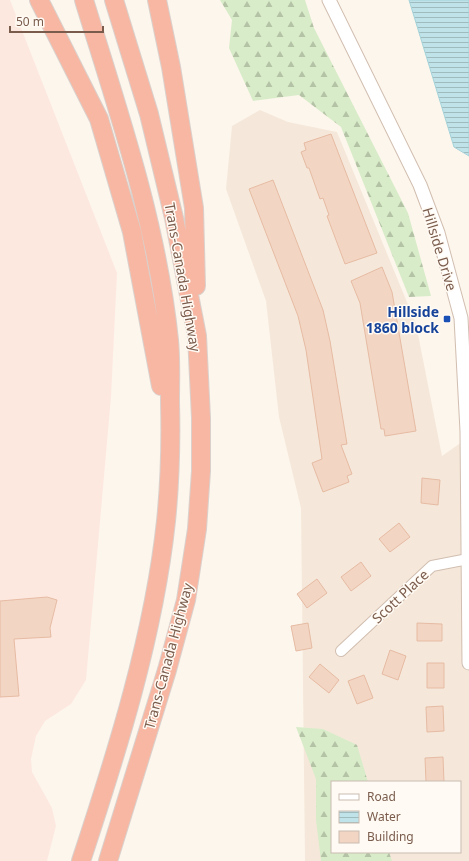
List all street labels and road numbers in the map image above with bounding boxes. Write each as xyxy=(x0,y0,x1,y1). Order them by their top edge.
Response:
street label: Trans-Canada Highway xyxy=(161,201,206,354)
street label: Hillside Drive xyxy=(418,205,462,293)
street label: Scott Place xyxy=(367,565,433,627)
street label: Trans-Canada Highway xyxy=(139,580,197,731)

